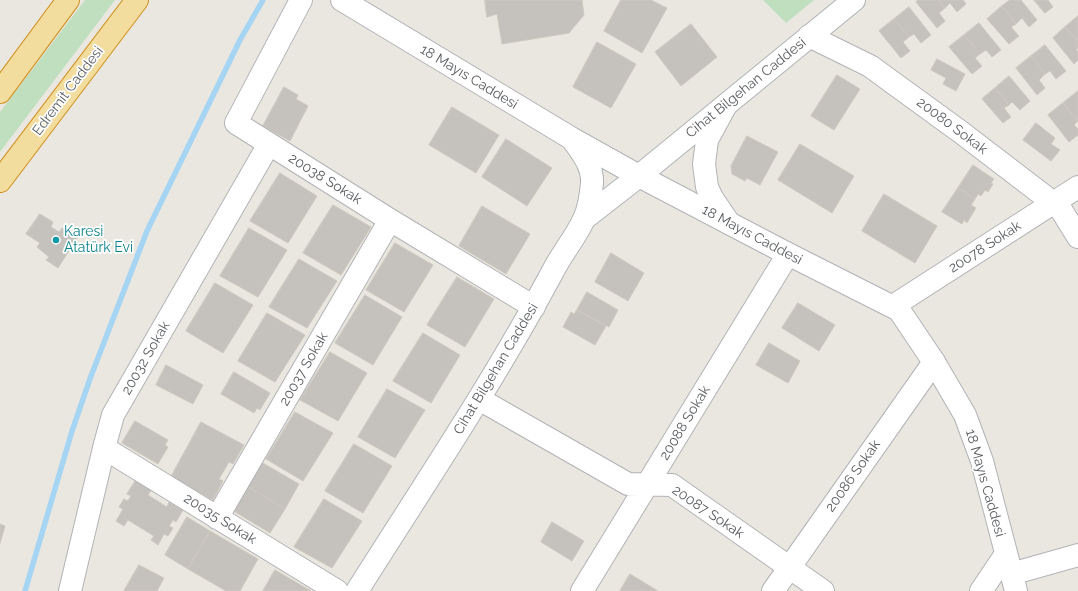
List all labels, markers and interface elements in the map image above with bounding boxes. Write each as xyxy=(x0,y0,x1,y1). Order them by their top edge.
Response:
street label: Cihat Bilgehan Caddesi xyxy=(682,34,810,142)
street label: 18 Mayıs Caddesi xyxy=(417,41,521,113)
street label: Edremit Caddesi xyxy=(29,43,107,139)
street label: 20080 Sokak xyxy=(913,94,991,158)
street label: 20038 Sokak xyxy=(285,150,365,208)
street label: 18 Mayıs Caddesi xyxy=(699,201,805,269)
street label: 20078 Sokak xyxy=(946,217,1024,277)
place label: Karesi Atatürk Evi xyxy=(64,224,133,256)
marker: Karesi Atatürk Evi xyxy=(51,235,61,245)
street label: Cihat Bilgehan Caddesi xyxy=(450,300,542,438)
street label: 20032 Sokak xyxy=(118,318,174,398)
street label: 20037 Sokak xyxy=(276,329,332,409)
street label: 20088 Sokak xyxy=(656,383,714,463)
street label: 18 Mayıs Caddesi xyxy=(962,427,1008,539)
street label: 20086 Sokak xyxy=(822,437,884,515)
street label: 20087 Sokak xyxy=(669,482,747,542)
street label: 20035 Sokak xyxy=(181,490,259,548)

